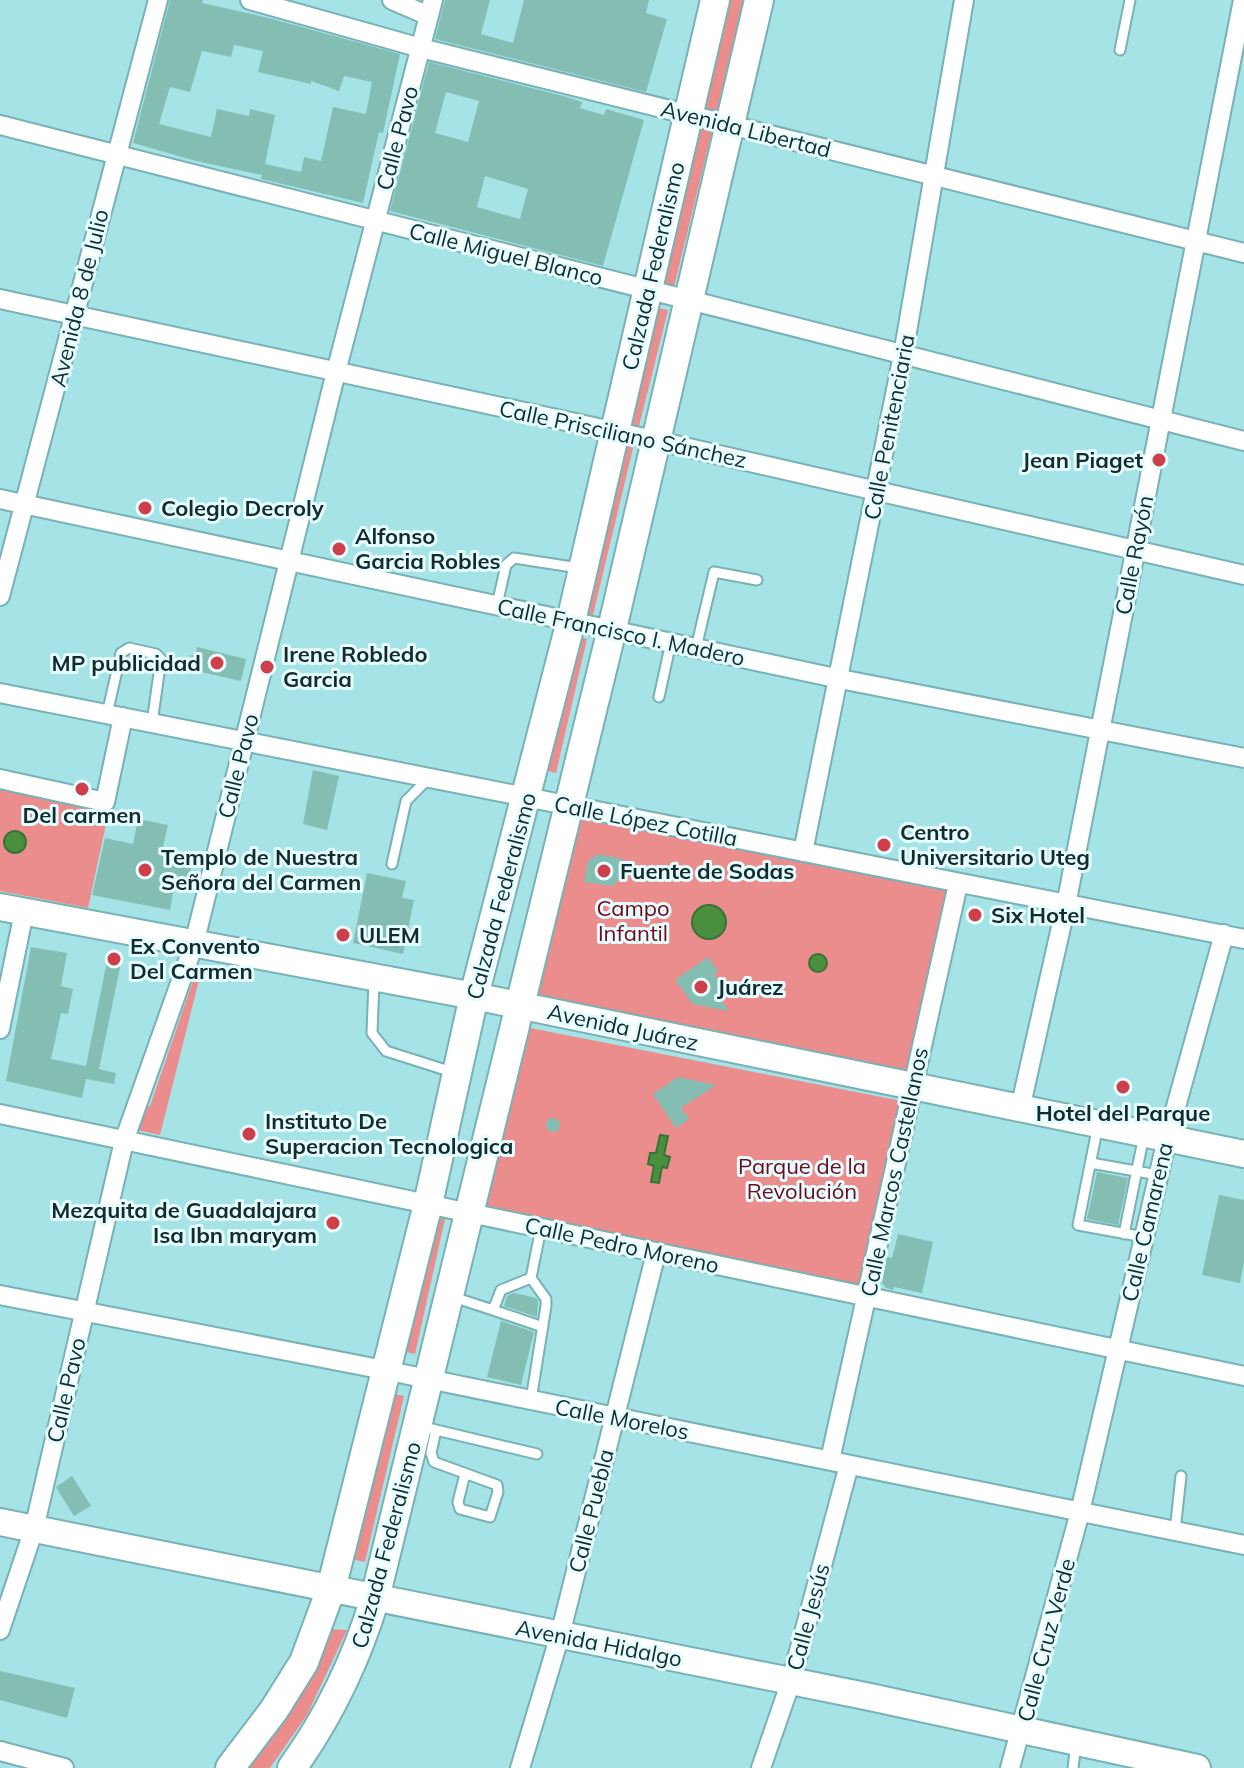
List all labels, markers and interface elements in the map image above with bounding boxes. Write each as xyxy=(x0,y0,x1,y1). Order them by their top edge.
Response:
street label: Calle Pavo xyxy=(370,83,424,193)
street label: Avenida Libertad xyxy=(658,94,834,164)
street label: Calzada Federalismo xyxy=(615,159,691,373)
street label: Avenida 8 de Julio xyxy=(43,206,115,390)
street label: Calle Miguel Blanco xyxy=(406,216,606,292)
street label: Calle Penitenciaria xyxy=(857,332,921,522)
street label: Calle Prisciliano Sánchez xyxy=(497,394,749,474)
place label: Jean Piaget xyxy=(1022,446,1143,474)
marker: Jean Piaget xyxy=(1150,451,1168,469)
street label: Calle Rayón xyxy=(1109,493,1159,617)
place label: Colegio Decroly xyxy=(161,494,324,522)
marker: Colegio Decroly xyxy=(136,499,154,517)
place label: Alfonso Garcia Robles xyxy=(355,522,501,575)
marker: Alfonso Garcia Robles xyxy=(330,540,348,558)
street label: Calle Francisco I. Madero xyxy=(495,592,747,672)
place label: Irene Robledo Garcia xyxy=(283,640,427,693)
place label: MP publicidad xyxy=(52,649,201,677)
marker: MP publicidad xyxy=(208,654,226,672)
marker: Irene Robledo Garcia xyxy=(258,658,276,676)
street label: Calle Pavo xyxy=(211,711,265,821)
marker: Del carmen xyxy=(73,780,91,798)
street label: Calzada Federalismo xyxy=(460,789,542,1003)
street label: Calle López Cotilla xyxy=(552,789,740,853)
place label: Del carmen xyxy=(23,801,142,829)
place label: Centro Universitario Uteg xyxy=(900,818,1090,871)
marker: Centro Universitario Uteg xyxy=(875,836,893,854)
place label: Templo de Nuestra Señora del Carmen xyxy=(161,843,361,896)
place label: Fuente de Sodas xyxy=(620,857,794,885)
marker: Templo de Nuestra Señora del Carmen xyxy=(136,861,154,879)
marker: Fuente de Sodas xyxy=(595,862,613,880)
park label: Campo Infantil xyxy=(597,894,669,947)
place label: Six Hotel xyxy=(991,901,1085,929)
marker: Six Hotel xyxy=(966,906,984,924)
place label: ULEM xyxy=(359,921,420,949)
marker: ULEM xyxy=(334,926,352,944)
place label: Ex Convento Del Carmen xyxy=(130,932,260,985)
marker: Ex Convento Del Carmen xyxy=(105,950,123,968)
place label: Juárez xyxy=(717,973,784,1001)
marker: Juárez xyxy=(692,978,710,996)
street label: Avenida Juárez xyxy=(545,997,701,1057)
street label: Calle Marcos Castellanos xyxy=(854,1045,934,1299)
marker: Hotel del Parque xyxy=(1114,1078,1132,1096)
place label: Hotel del Parque xyxy=(1036,1099,1210,1127)
place label: Instituto De Superacion Tecnologica xyxy=(265,1107,514,1160)
marker: Instituto De Superacion Tecnologica xyxy=(240,1125,258,1143)
street label: Calle Camarena xyxy=(1115,1140,1179,1304)
park label: Parque de la Revolución xyxy=(738,1152,866,1205)
place label: Mezquita de Guadalajara Isa Ibn maryam xyxy=(51,1196,317,1249)
street label: Calle Pedro Moreno xyxy=(522,1211,722,1279)
marker: Mezquita de Guadalajara Isa Ibn maryam xyxy=(324,1214,342,1232)
street label: Calle Pavo xyxy=(40,1335,92,1445)
street label: Calle Morelos xyxy=(553,1392,691,1446)
street label: Calzada Federalismo xyxy=(345,1438,427,1652)
street label: Calle Puebla xyxy=(562,1446,620,1576)
street label: Calle Cruz Verde xyxy=(1011,1555,1081,1725)
street label: Calle Jesús xyxy=(780,1560,836,1674)
street label: Avenida Hidalgo xyxy=(513,1613,685,1673)

